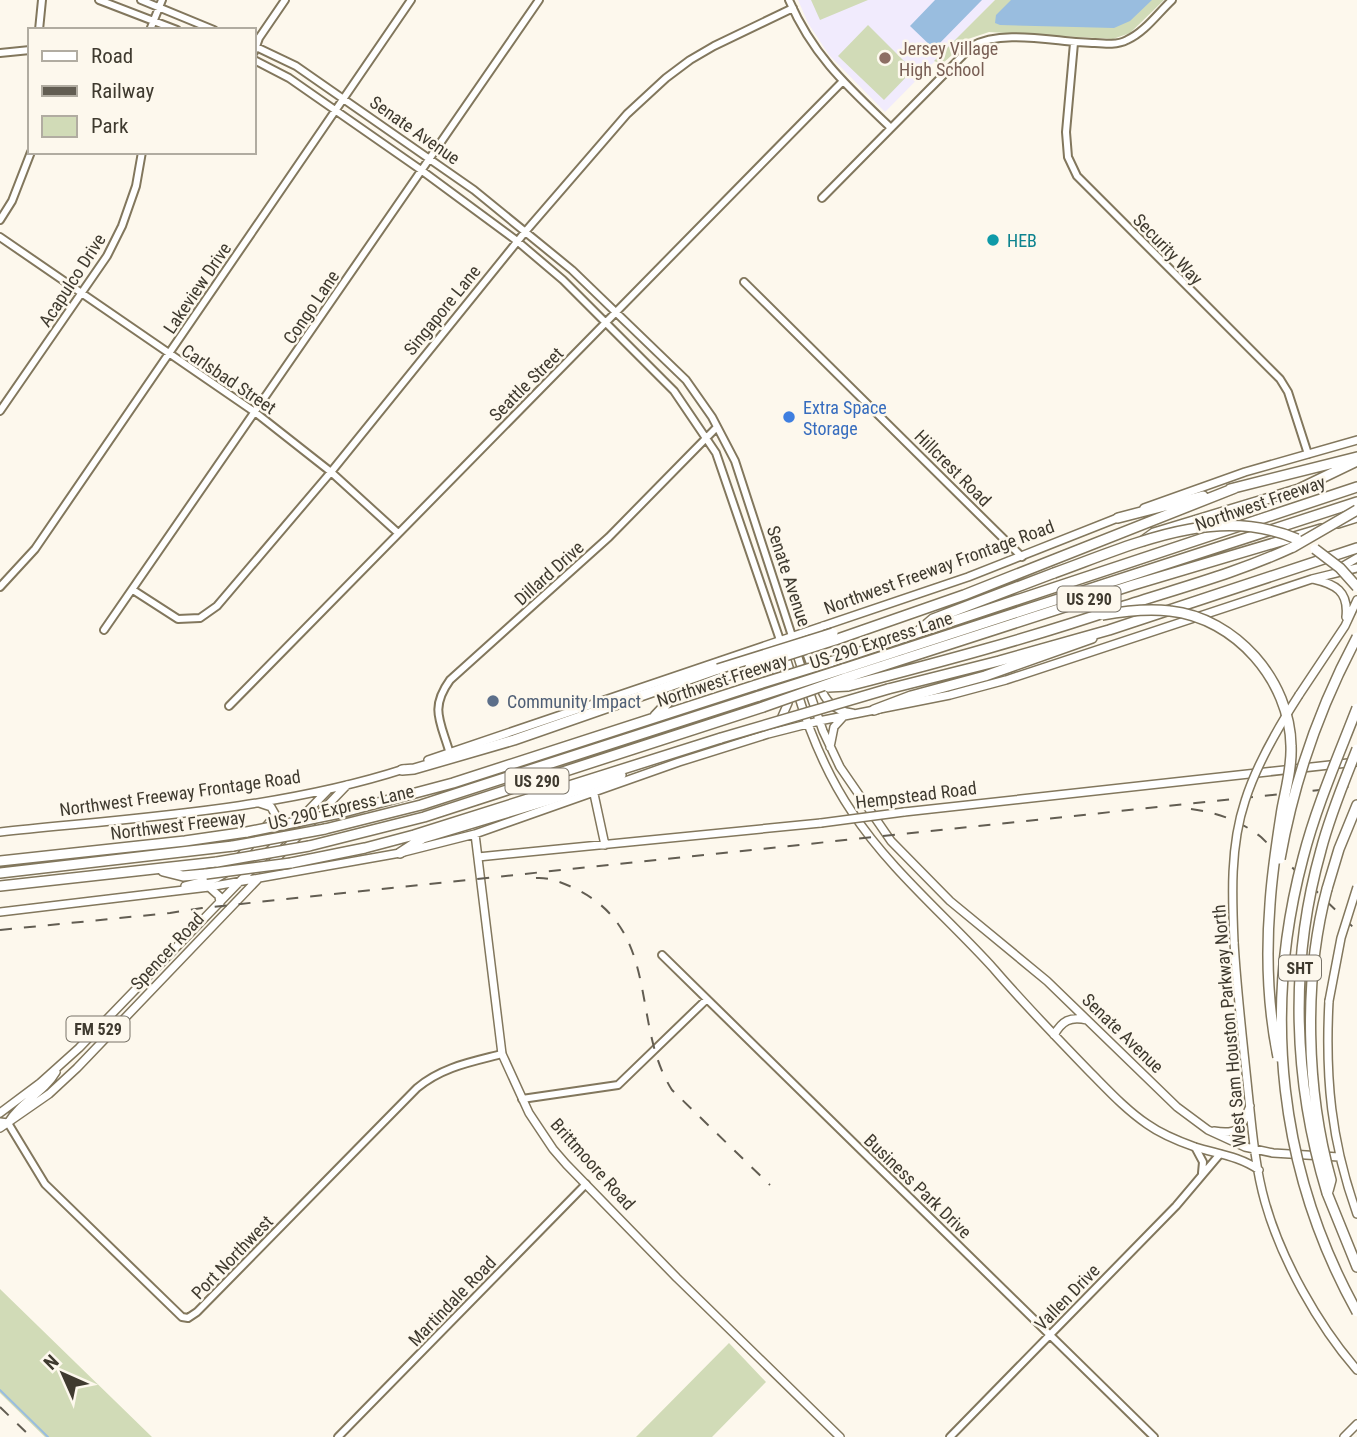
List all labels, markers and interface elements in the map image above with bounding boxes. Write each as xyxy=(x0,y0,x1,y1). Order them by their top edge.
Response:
legend xyxy=(28,28,256,154)
place label: Jersey Village High School xyxy=(899,38,998,80)
text: Road xyxy=(91,44,133,68)
marker: Jersey Village High School xyxy=(877,50,893,66)
text: Railway xyxy=(91,79,154,103)
street label: Senate Avenue xyxy=(366,91,464,169)
text: Park xyxy=(91,114,129,138)
street label: Security Way xyxy=(1129,209,1207,289)
street label: Acapulco Drive xyxy=(34,230,110,330)
place label: HEB xyxy=(1007,230,1037,251)
marker: HEB xyxy=(985,232,1001,248)
street label: Lakeview Drive xyxy=(159,238,235,338)
street label: Singapore Lane xyxy=(399,261,485,359)
street label: Congo Lane xyxy=(279,266,343,348)
street label: Carlsbad Street xyxy=(178,340,280,418)
street label: Seattle Street xyxy=(485,343,567,425)
place label: Extra Space Storage xyxy=(803,397,887,439)
marker: Extra Space Storage xyxy=(781,409,797,425)
street label: Hillcrest Road xyxy=(910,425,996,511)
street label: Northwest Freeway xyxy=(1192,471,1328,535)
street label: Northwest Freeway Frontage Road xyxy=(821,516,1057,618)
street label: Senate Avenue xyxy=(763,523,815,629)
street label: Dillard Drive xyxy=(510,537,588,609)
road number: US 290 xyxy=(1058,586,1120,612)
street label: US 290 Express Lane xyxy=(807,607,955,673)
street label: Northwest Freeway xyxy=(654,649,791,711)
place label: Community Impact xyxy=(507,691,641,712)
marker: Community Impact xyxy=(485,693,501,709)
street label: Northwest Freeway Frontage Road xyxy=(58,766,302,820)
road number: US 290 xyxy=(505,768,568,794)
street label: Hempstead Road xyxy=(854,777,978,813)
street label: US 290 Express Lane xyxy=(266,780,416,834)
street label: Northwest Freeway xyxy=(109,806,247,844)
street label: West Sam Houston Parkway North xyxy=(1208,904,1250,1148)
street label: Spencer Road xyxy=(126,908,208,994)
road number: SHT xyxy=(1279,956,1321,980)
street label: Senate Avenue xyxy=(1078,989,1168,1077)
road number: FM 529 xyxy=(66,1016,130,1042)
street label: Brittmoore Road xyxy=(546,1114,640,1214)
street label: Business Park Drive xyxy=(860,1130,976,1242)
street label: Port Northwest xyxy=(187,1211,277,1303)
street label: Martindale Road xyxy=(404,1252,500,1350)
street label: Vallen Drive xyxy=(1030,1260,1104,1334)
north arrow xyxy=(28,1339,98,1409)
text: N xyxy=(39,1350,64,1375)

